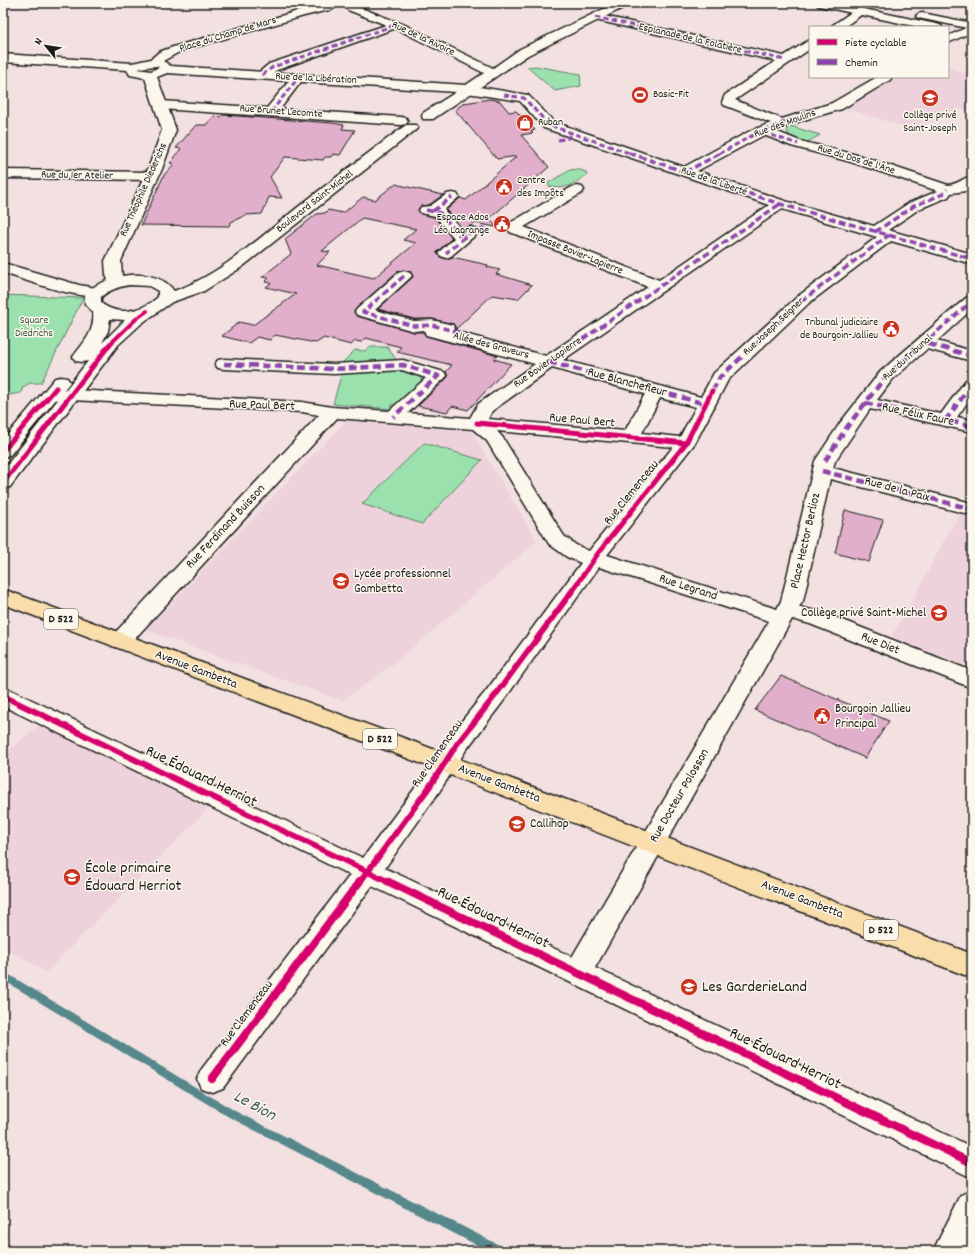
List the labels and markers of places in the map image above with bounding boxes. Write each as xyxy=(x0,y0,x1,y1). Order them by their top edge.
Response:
sports icon: Basic-Fit xyxy=(630,85,650,105)
place label: Basic-Fit xyxy=(653,87,689,103)
school or university icon: Collège privé Saint-Joseph xyxy=(920,88,940,108)
place label: Collège privé Saint-Joseph xyxy=(903,108,957,137)
shop icon: Ruban xyxy=(515,113,535,133)
place label: Ruban xyxy=(538,115,563,131)
place label: Centre des Impôts xyxy=(517,173,564,202)
public building icon: Centre des Impôts xyxy=(494,177,514,197)
place label: Espace Ados Léo Lagrange xyxy=(434,210,489,239)
public building icon: Espace Ados Léo Lagrange xyxy=(492,214,512,234)
place label: Tribunal judiciaire de Bourgoin-Jallieu xyxy=(800,315,878,344)
public building icon: Tribunal judiciaire de Bourgoin-Jallieu xyxy=(881,319,901,339)
place label: Lycée professionnel Gambetta xyxy=(354,565,451,599)
school or university icon: Lycée professionnel Gambetta xyxy=(331,571,351,591)
school or university icon: Collège privé Saint-Michel xyxy=(929,603,949,623)
place label: Collège privé Saint-Michel xyxy=(801,604,926,623)
place label: Bourgoin Jallieu Principal xyxy=(835,700,911,734)
public building icon: Bourgoin Jallieu Principal xyxy=(812,706,832,726)
school or university icon: Callihop xyxy=(507,814,527,834)
place label: Callihop xyxy=(530,815,569,834)
place label: École primaire Édouard Herriot xyxy=(85,857,182,898)
school or university icon: École primaire Édouard Herriot xyxy=(62,867,82,887)
place label: Les GarderieLand xyxy=(702,976,807,999)
school or university icon: Les GarderieLand xyxy=(679,977,699,997)

